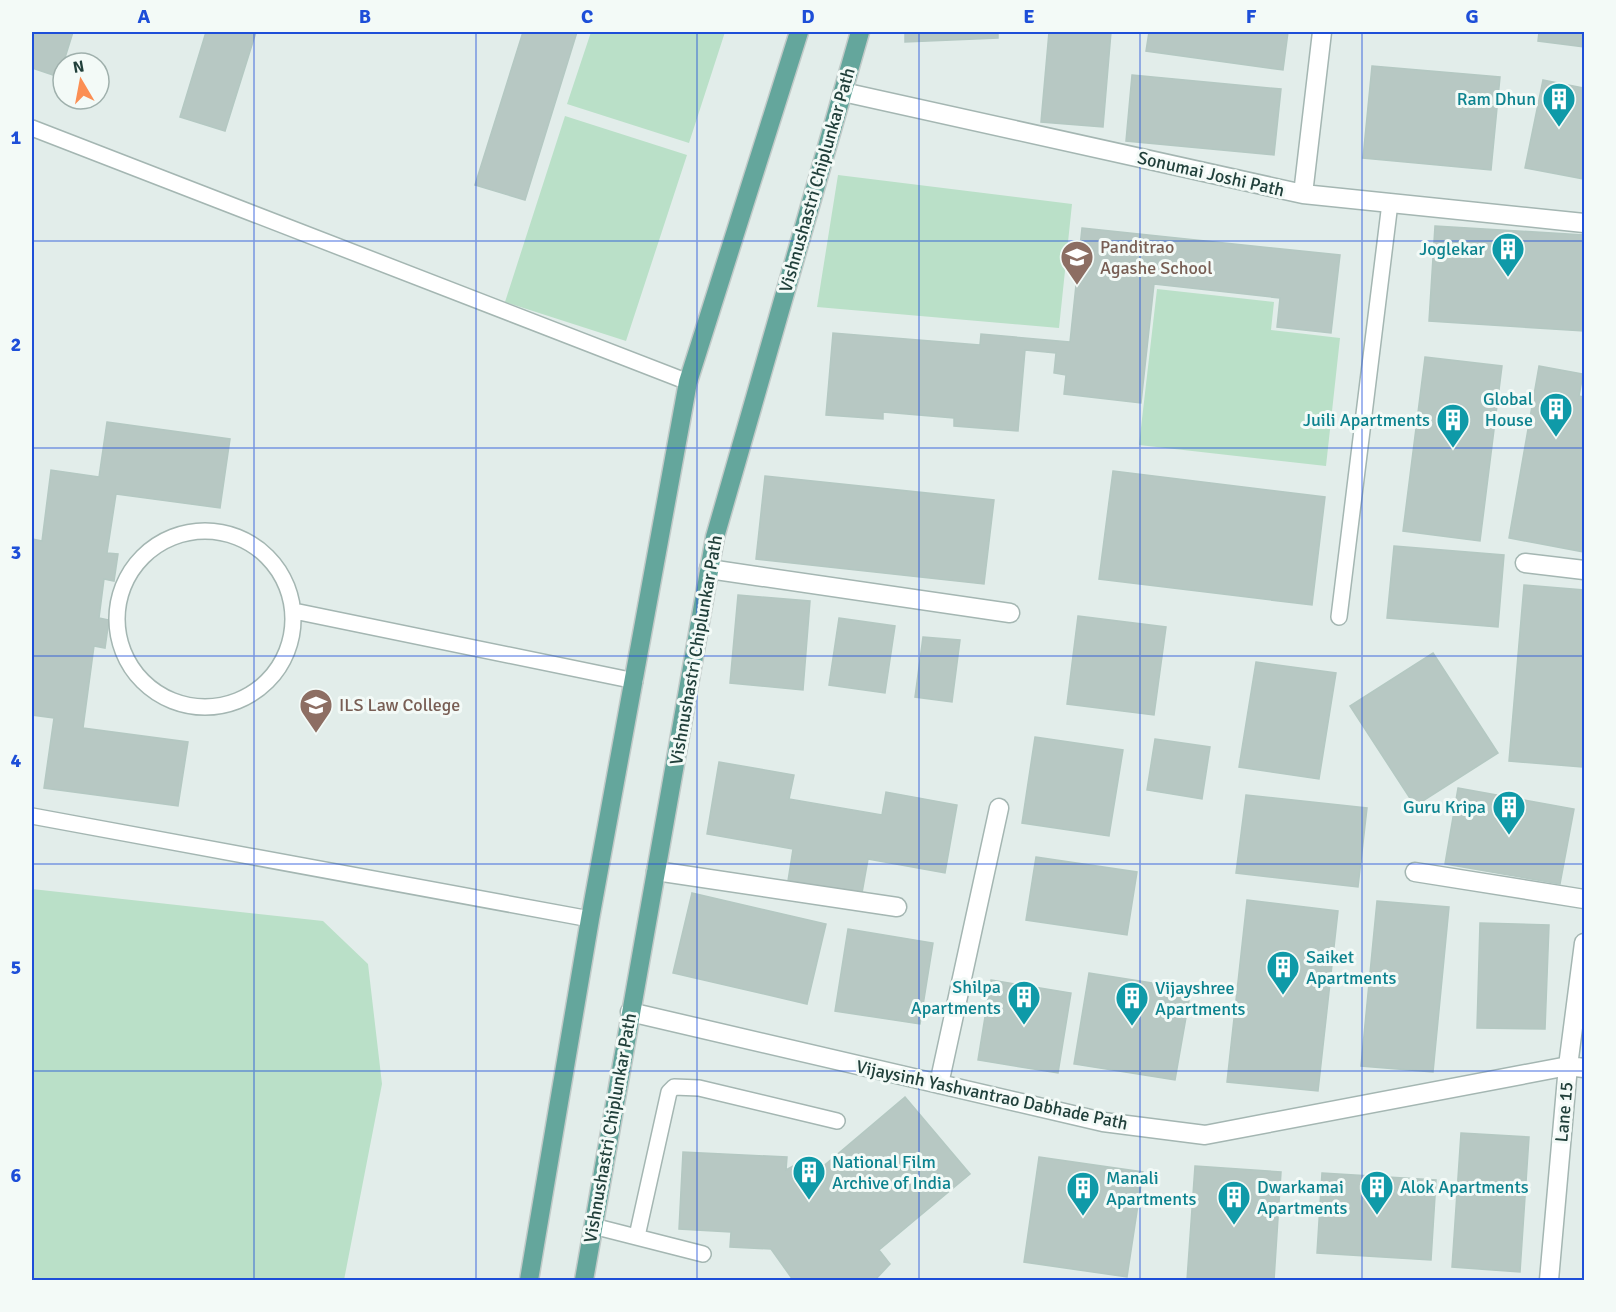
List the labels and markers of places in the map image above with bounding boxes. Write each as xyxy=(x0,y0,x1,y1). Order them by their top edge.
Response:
building icon: Ram Dhun xyxy=(1541,81,1577,128)
place label: Ram Dhun xyxy=(1457,88,1536,110)
building icon: Joglekar xyxy=(1490,231,1526,278)
place label: Panditrao Agashe School xyxy=(1100,236,1212,279)
place label: Joglekar xyxy=(1419,238,1485,260)
school or university icon: Panditrao Agashe School xyxy=(1059,239,1095,286)
place label: Global House xyxy=(1483,388,1533,431)
building icon: Global House xyxy=(1538,391,1574,438)
building icon: Juili Apartments xyxy=(1435,402,1471,449)
place label: Juili Apartments xyxy=(1303,409,1430,431)
school or university icon: ILS Law College xyxy=(298,687,334,734)
place label: ILS Law College xyxy=(339,694,460,716)
building icon: Guru Kripa xyxy=(1491,789,1527,836)
place label: Guru Kripa xyxy=(1403,796,1486,818)
place label: Saiket Apartments xyxy=(1306,946,1396,989)
building icon: Saiket Apartments xyxy=(1265,949,1301,996)
place label: Shilpa Apartments xyxy=(911,976,1001,1019)
place label: Vijayshree Apartments xyxy=(1155,977,1245,1020)
building icon: Shilpa Apartments xyxy=(1006,979,1042,1026)
building icon: Vijayshree Apartments xyxy=(1114,980,1150,1027)
place label: National Film Archive of India xyxy=(832,1151,951,1194)
building icon: National Film Archive of India xyxy=(791,1154,827,1201)
place label: Manali Apartments xyxy=(1106,1167,1196,1210)
building icon: Alok Apartments xyxy=(1359,1169,1395,1216)
building icon: Manali Apartments xyxy=(1065,1170,1101,1217)
place label: Dwarkamai Apartments xyxy=(1257,1176,1347,1219)
place label: Alok Apartments xyxy=(1400,1176,1529,1198)
building icon: Dwarkamai Apartments xyxy=(1216,1179,1252,1226)

